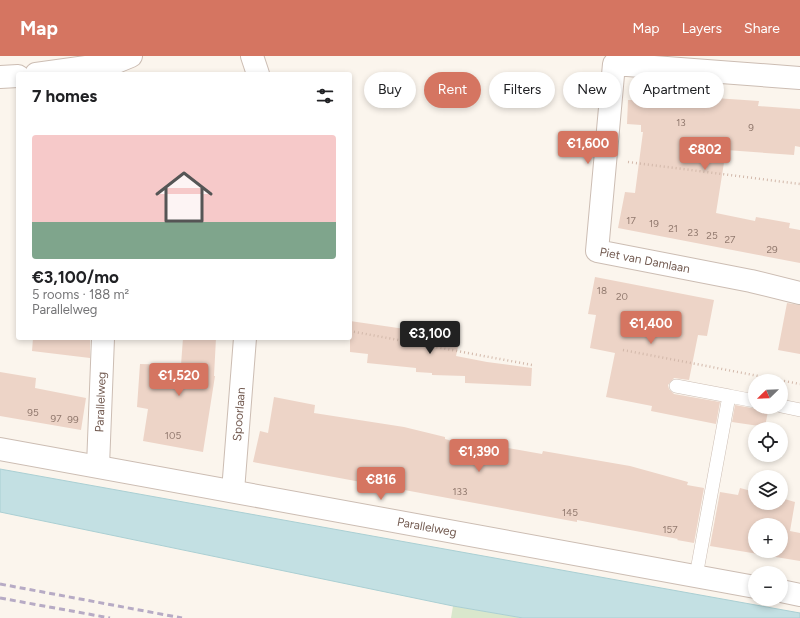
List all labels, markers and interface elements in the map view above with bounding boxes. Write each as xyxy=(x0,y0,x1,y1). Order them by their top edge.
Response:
text: Map xyxy=(20,17,58,40)
text: Map xyxy=(632,20,660,37)
text: Layers xyxy=(682,20,722,37)
text: Share xyxy=(744,20,780,37)
chip: Buy xyxy=(364,72,416,108)
chip: Rent xyxy=(424,72,481,108)
chip: Filters xyxy=(489,72,555,108)
chip: New xyxy=(563,72,621,108)
chip: Apartment xyxy=(629,72,724,108)
icon: filters xyxy=(314,85,336,107)
text: 7 homes xyxy=(32,86,97,106)
house number: 13 xyxy=(676,116,686,129)
house number: 9 xyxy=(748,121,754,134)
pin: €1,600 xyxy=(555,131,621,165)
text: €1,600 xyxy=(567,136,609,151)
pin: €802 xyxy=(681,137,729,171)
text: €802 xyxy=(689,142,721,157)
icon: home xyxy=(148,161,220,233)
house number: 17 xyxy=(626,214,636,227)
house number: 19 xyxy=(649,217,659,230)
house number: 21 xyxy=(668,222,678,235)
house number: 23 xyxy=(687,226,699,239)
house number: 25 xyxy=(706,229,718,242)
house number: 27 xyxy=(725,233,736,246)
house number: 29 xyxy=(766,243,778,256)
street label: Piet van Damlaan xyxy=(598,245,692,276)
text: €3,100/mo xyxy=(32,267,119,287)
house number: 18 xyxy=(597,284,607,297)
text: 5 rooms · 188 m² xyxy=(32,287,129,302)
house number: 20 xyxy=(616,290,628,303)
text: Parallelweg xyxy=(32,302,98,317)
pin: €1,400 xyxy=(618,311,684,345)
text: €1,400 xyxy=(630,316,672,331)
pin: €3,100 xyxy=(397,321,463,355)
text: €3,100 xyxy=(409,326,451,341)
pin: €1,520 xyxy=(146,363,212,397)
text: €1,520 xyxy=(158,368,200,383)
street label: Parallelweg xyxy=(92,372,109,433)
north arrow xyxy=(748,374,788,414)
map controls xyxy=(748,374,788,606)
street label: Spoorlaan xyxy=(230,386,248,442)
house number: 95 xyxy=(27,406,39,419)
house number: 97 xyxy=(50,412,62,425)
house number: 99 xyxy=(67,413,79,426)
button: locate xyxy=(748,422,788,462)
house number: 105 xyxy=(165,429,181,442)
pin: €1,390 xyxy=(446,439,512,473)
text: €1,390 xyxy=(458,444,500,459)
pin: €816 xyxy=(357,467,405,501)
button: layers xyxy=(748,470,788,510)
text: €816 xyxy=(366,472,396,487)
house number: 133 xyxy=(452,485,468,498)
house number: 145 xyxy=(562,506,578,519)
street label: Parallelweg xyxy=(396,515,458,539)
button: + xyxy=(748,518,788,558)
house number: 157 xyxy=(662,523,678,536)
button: − xyxy=(748,566,788,606)

